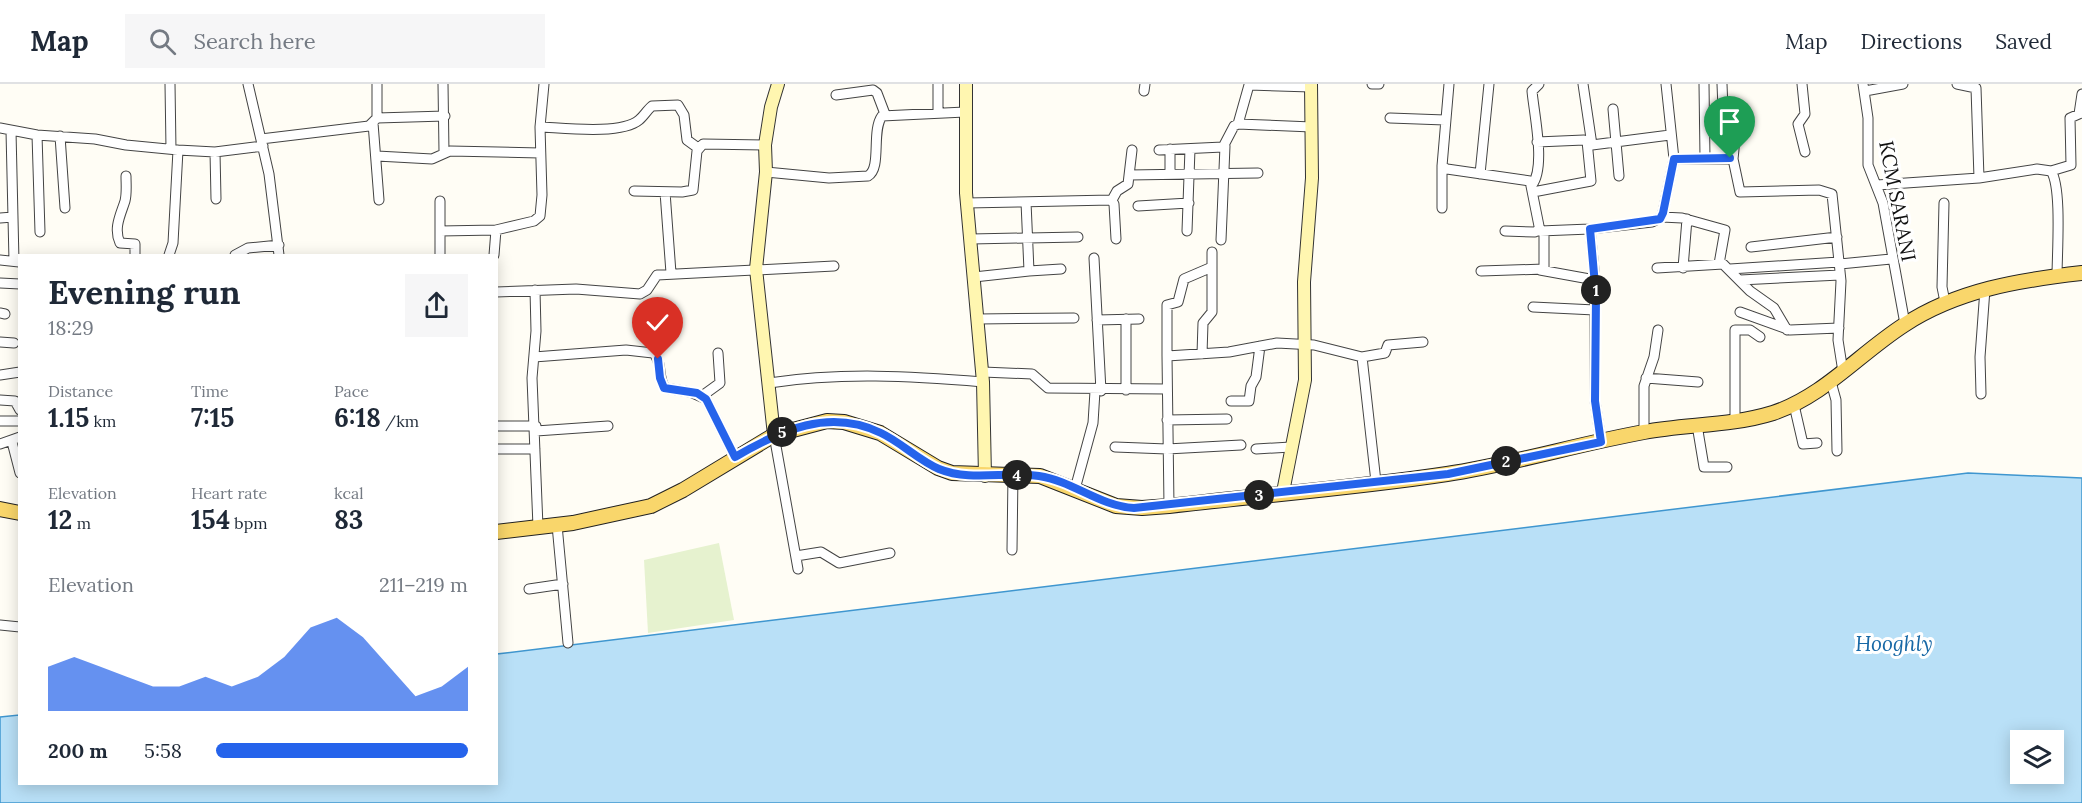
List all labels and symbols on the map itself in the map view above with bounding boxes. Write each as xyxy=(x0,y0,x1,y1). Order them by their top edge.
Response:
pin xyxy=(1704,96,1755,158)
street label: KCM SARANI xyxy=(1874,138,1922,264)
pin: 1 xyxy=(1581,275,1611,305)
pin xyxy=(632,297,683,359)
pin: 5 xyxy=(767,417,797,447)
pin: 2 xyxy=(1491,446,1521,476)
pin: 4 xyxy=(1002,460,1032,490)
pin: 3 xyxy=(1244,480,1274,510)
water label: Hooghly xyxy=(1855,630,1933,657)

